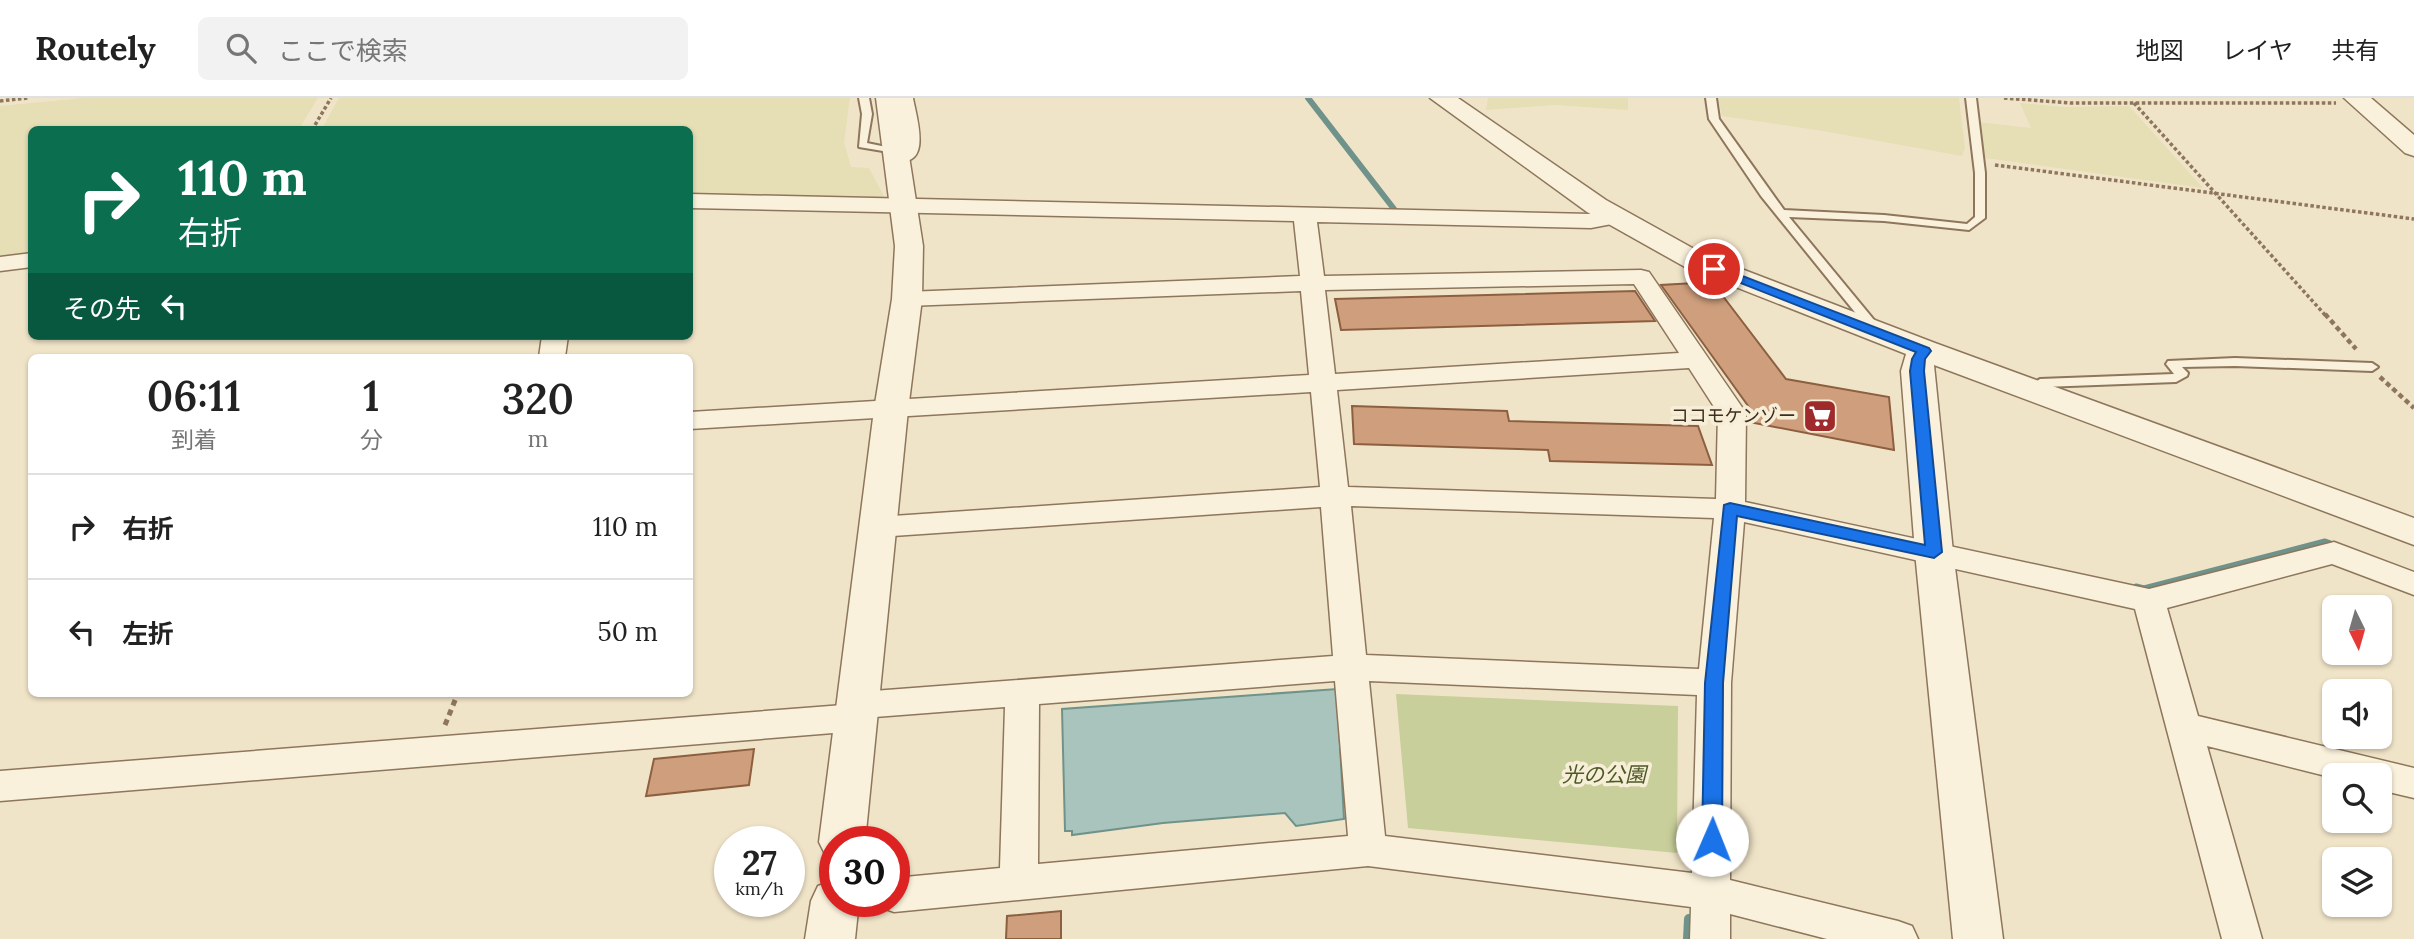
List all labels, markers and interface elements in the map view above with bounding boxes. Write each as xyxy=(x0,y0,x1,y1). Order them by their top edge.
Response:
search box xyxy=(198,17,688,80)
text: Routely xyxy=(35,27,156,69)
icon: search xyxy=(222,29,260,67)
text: ここで検索 xyxy=(278,34,408,67)
text: 地図 xyxy=(2136,35,2184,66)
text: レイヤ xyxy=(2222,35,2293,66)
text: 共有 xyxy=(2331,35,2379,66)
text: 110 m xyxy=(178,146,307,208)
icon: right xyxy=(63,154,154,245)
text: 右折 xyxy=(178,212,242,253)
pin xyxy=(1684,239,1744,299)
icon: arrive xyxy=(1695,250,1733,288)
icon: left xyxy=(155,287,193,325)
text: その先 xyxy=(63,292,141,325)
text: 06:11 xyxy=(147,369,241,423)
text: 1 xyxy=(363,369,380,423)
text: 320 xyxy=(502,372,574,426)
supermarket icon: ココモケンゾー xyxy=(1801,397,1839,435)
place label: ココモケンゾー xyxy=(1671,404,1796,427)
text: m xyxy=(528,424,548,453)
text: 到着 xyxy=(171,425,217,454)
text: 分 xyxy=(360,425,383,454)
icon: right xyxy=(63,508,101,546)
text: 110 m xyxy=(593,510,658,543)
text: 右折 xyxy=(122,512,174,545)
north arrow xyxy=(2322,595,2392,665)
map controls xyxy=(2322,595,2392,917)
icon: left xyxy=(63,613,101,651)
text: 50 m xyxy=(598,615,658,648)
text: 左折 xyxy=(122,617,174,650)
button: sound xyxy=(2322,679,2392,749)
park label: 光の公園 xyxy=(1562,761,1649,788)
button: search xyxy=(2322,763,2392,833)
position arrow xyxy=(1675,803,1749,877)
speed limit sign: 30 xyxy=(819,826,910,917)
text: 27 xyxy=(742,840,777,885)
button: layers xyxy=(2322,847,2392,917)
text: km/h xyxy=(735,877,784,900)

